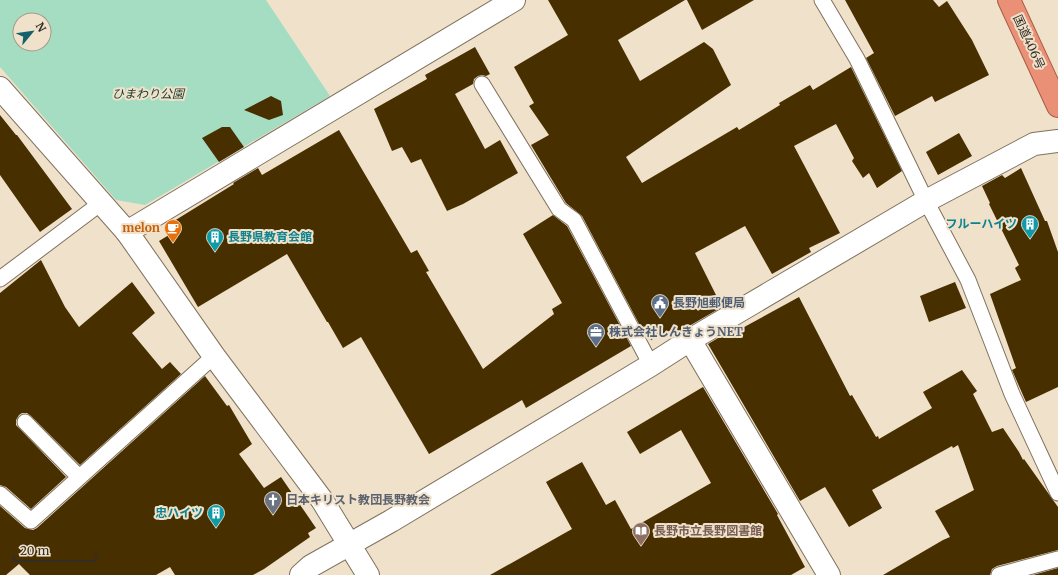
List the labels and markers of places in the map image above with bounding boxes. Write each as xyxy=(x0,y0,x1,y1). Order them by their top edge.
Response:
building icon: フルーハイツ xyxy=(1020,214,1040,239)
place label: フルーハイツ xyxy=(945,216,1017,231)
cafe icon: melon xyxy=(163,218,183,243)
place label: melon xyxy=(122,220,160,235)
building icon: 長野県教育会館 xyxy=(205,227,225,252)
place label: 長野県教育会館 xyxy=(228,229,312,244)
public building icon: 長野旭郵便局 xyxy=(650,293,670,318)
place label: 長野旭郵便局 xyxy=(673,295,745,310)
office icon: 株式会社しんきょうNET xyxy=(586,322,606,347)
place label: 株式会社しんきょうNET xyxy=(609,324,743,339)
church icon: 日本キリスト教団長野教会 xyxy=(263,490,283,515)
place label: 日本キリスト教団長野教会 xyxy=(286,492,430,507)
building icon: 忠ハイツ xyxy=(206,503,226,528)
place label: 忠ハイツ xyxy=(155,505,203,520)
library icon: 長野市立長野図書館 xyxy=(631,521,651,546)
place label: 長野市立長野図書館 xyxy=(654,523,762,538)

